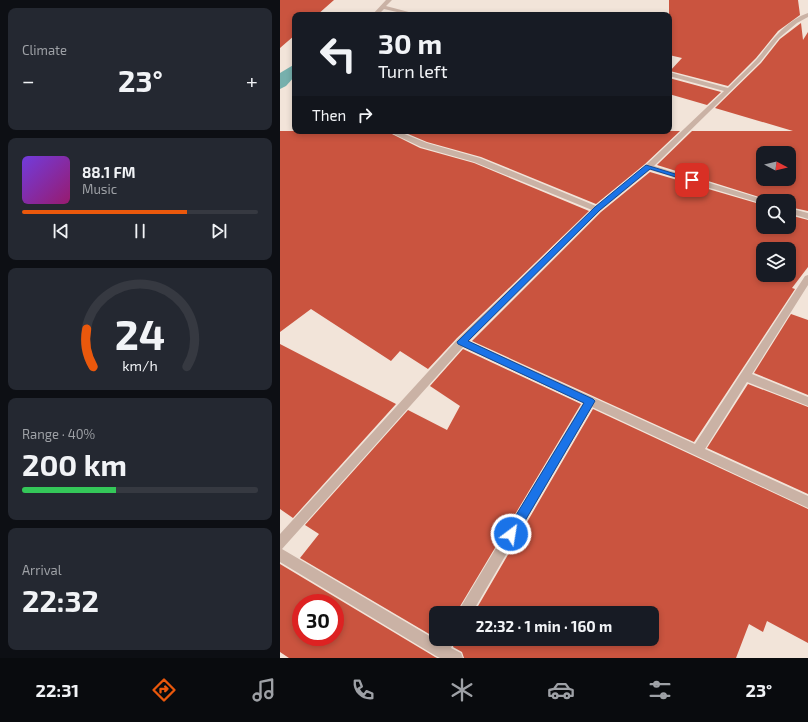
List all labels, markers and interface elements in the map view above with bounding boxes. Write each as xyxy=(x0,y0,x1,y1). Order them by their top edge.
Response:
text: 30 m xyxy=(378,26,442,60)
icon: left xyxy=(312,28,364,80)
text: Climate xyxy=(22,42,67,58)
text: Turn left xyxy=(378,60,448,82)
text: 23° xyxy=(118,62,163,98)
text: − xyxy=(22,67,35,93)
text: + xyxy=(246,67,258,93)
icon: right xyxy=(354,104,376,126)
text: Then xyxy=(312,106,346,124)
north arrow xyxy=(756,146,796,186)
map controls xyxy=(756,146,796,282)
text: 88.1 FM xyxy=(82,163,136,181)
pin xyxy=(675,163,709,197)
icon: arrive xyxy=(681,169,703,191)
text: Music xyxy=(82,181,117,197)
button: search xyxy=(756,194,796,234)
icon: previous xyxy=(50,220,72,242)
icon: pause xyxy=(129,220,151,242)
icon: next xyxy=(208,220,230,242)
button: layers xyxy=(756,242,796,282)
text: 24 xyxy=(115,308,165,358)
text: km/h xyxy=(122,357,158,374)
text: Range · 40% xyxy=(22,426,95,442)
text: 200 km xyxy=(22,446,127,482)
position arrow xyxy=(490,513,532,555)
text: Arrival xyxy=(22,562,62,578)
text: 22:32 xyxy=(22,582,99,618)
speed limit sign: 30 xyxy=(292,594,344,646)
text: 22:32 · 1 min · 160 m xyxy=(476,617,612,635)
icon: directions xyxy=(150,676,178,704)
icon: music xyxy=(250,676,278,704)
icon: phone xyxy=(349,676,377,704)
icon: climate xyxy=(448,676,476,704)
icon: car xyxy=(547,676,575,704)
icon: filters xyxy=(646,676,674,704)
text: 22:31 xyxy=(36,679,79,701)
text: 23° xyxy=(745,679,772,701)

